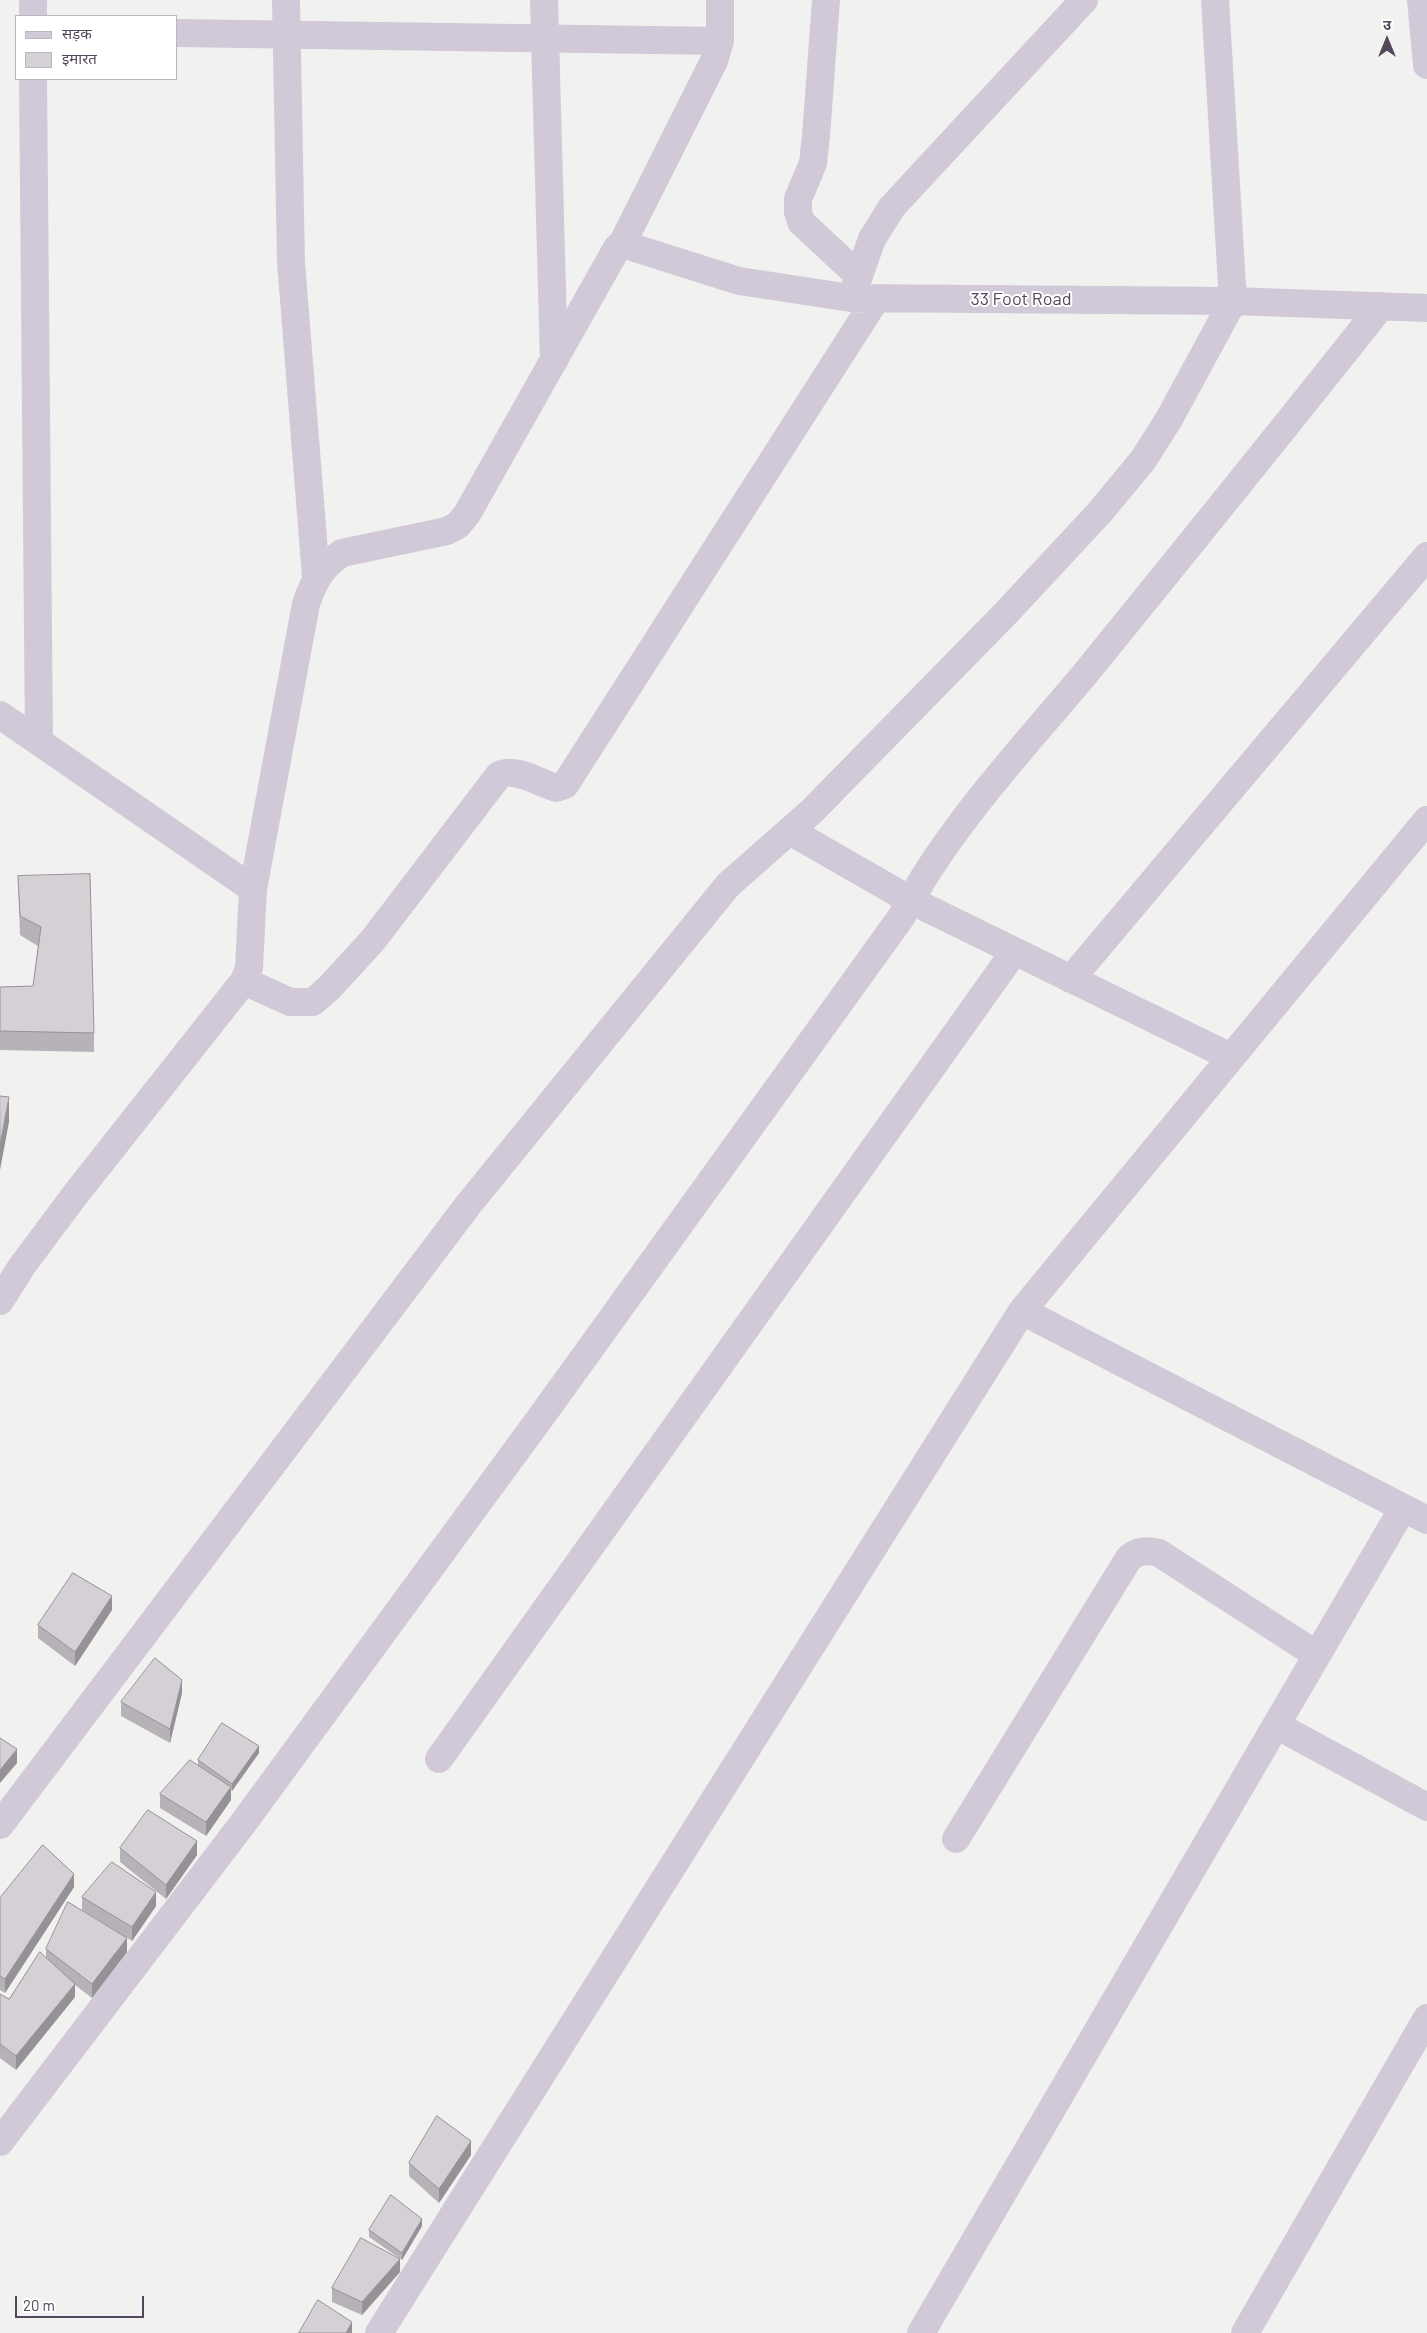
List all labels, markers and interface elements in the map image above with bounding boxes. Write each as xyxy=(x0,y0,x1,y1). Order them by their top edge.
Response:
legend xyxy=(15,15,178,80)
north arrow xyxy=(1362,15,1412,65)
text: उ xyxy=(1383,16,1391,33)
text: सड़क xyxy=(62,24,92,42)
text: इमारत xyxy=(62,49,97,67)
street label: 33 Foot Road xyxy=(970,288,1072,310)
scale bar xyxy=(18,2286,146,2318)
text: 20 m xyxy=(23,2296,55,2314)

